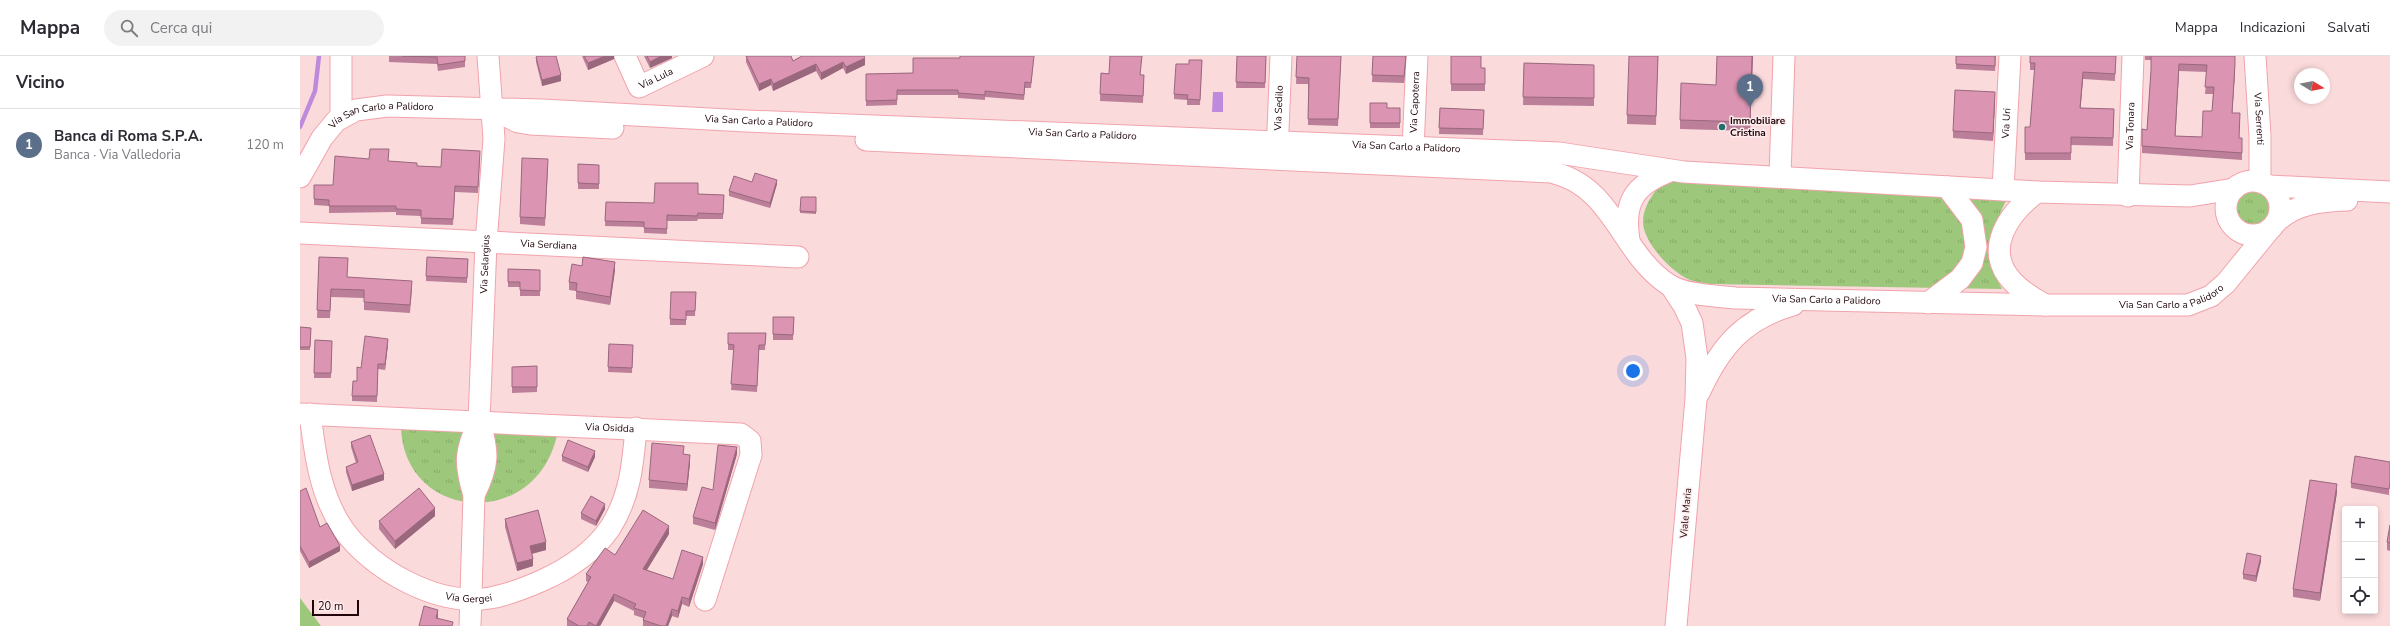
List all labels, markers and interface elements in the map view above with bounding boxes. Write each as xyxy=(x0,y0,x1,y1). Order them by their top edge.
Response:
search box xyxy=(104,10,384,46)
text: Mappa xyxy=(20,15,80,41)
icon: search xyxy=(118,17,140,39)
text: Cerca qui xyxy=(150,18,212,38)
text: Mappa xyxy=(2175,18,2218,37)
text: Indicazioni xyxy=(2240,18,2305,37)
text: Salvati xyxy=(2327,18,2370,37)
street label: Via Lula xyxy=(636,64,675,93)
north arrow xyxy=(2294,68,2330,104)
text: Vicino xyxy=(16,71,65,94)
street label: Via Capoterra xyxy=(1407,71,1423,134)
pin: 1 xyxy=(1737,74,1763,107)
street label: Via Sedilo xyxy=(1271,85,1287,132)
street label: Via Serrenti xyxy=(2250,91,2267,145)
street label: Via San Carlo a Palidoro xyxy=(325,99,434,132)
street label: Via Tonara xyxy=(2123,102,2138,151)
street label: Via Uri xyxy=(1999,108,2014,140)
street label: Via San Carlo a Palidoro xyxy=(703,112,814,131)
place label: Immobiliare Cristina xyxy=(1730,114,1786,140)
marker: Immobiliare Cristina xyxy=(1717,122,1727,132)
street label: Via San Carlo a Palidoro xyxy=(1027,125,1137,143)
text: Banca di Roma S.P.A. xyxy=(54,126,203,146)
text: 1 xyxy=(25,136,33,154)
text: 120 m xyxy=(246,136,284,154)
street label: Via San Carlo a Palidoro xyxy=(1351,138,1461,156)
text: Banca · Via Valledoria xyxy=(54,146,181,164)
street label: Via Selargius xyxy=(477,234,494,295)
street label: Via Serdiana xyxy=(519,237,577,253)
street label: Via San Carlo a Palidoro xyxy=(2118,281,2227,312)
street label: Via San Carlo a Palidoro xyxy=(1771,292,1881,308)
your location xyxy=(1623,361,1643,381)
street label: Via Osidda xyxy=(584,420,634,436)
street label: Viale Maria xyxy=(1677,487,1695,540)
map controls xyxy=(2342,506,2378,614)
button: + xyxy=(2342,506,2378,542)
button: − xyxy=(2342,542,2378,578)
button: locate xyxy=(2342,578,2378,614)
street label: Via Gergei xyxy=(443,589,493,606)
scale bar xyxy=(312,598,359,617)
text: 20 m xyxy=(318,599,343,614)

